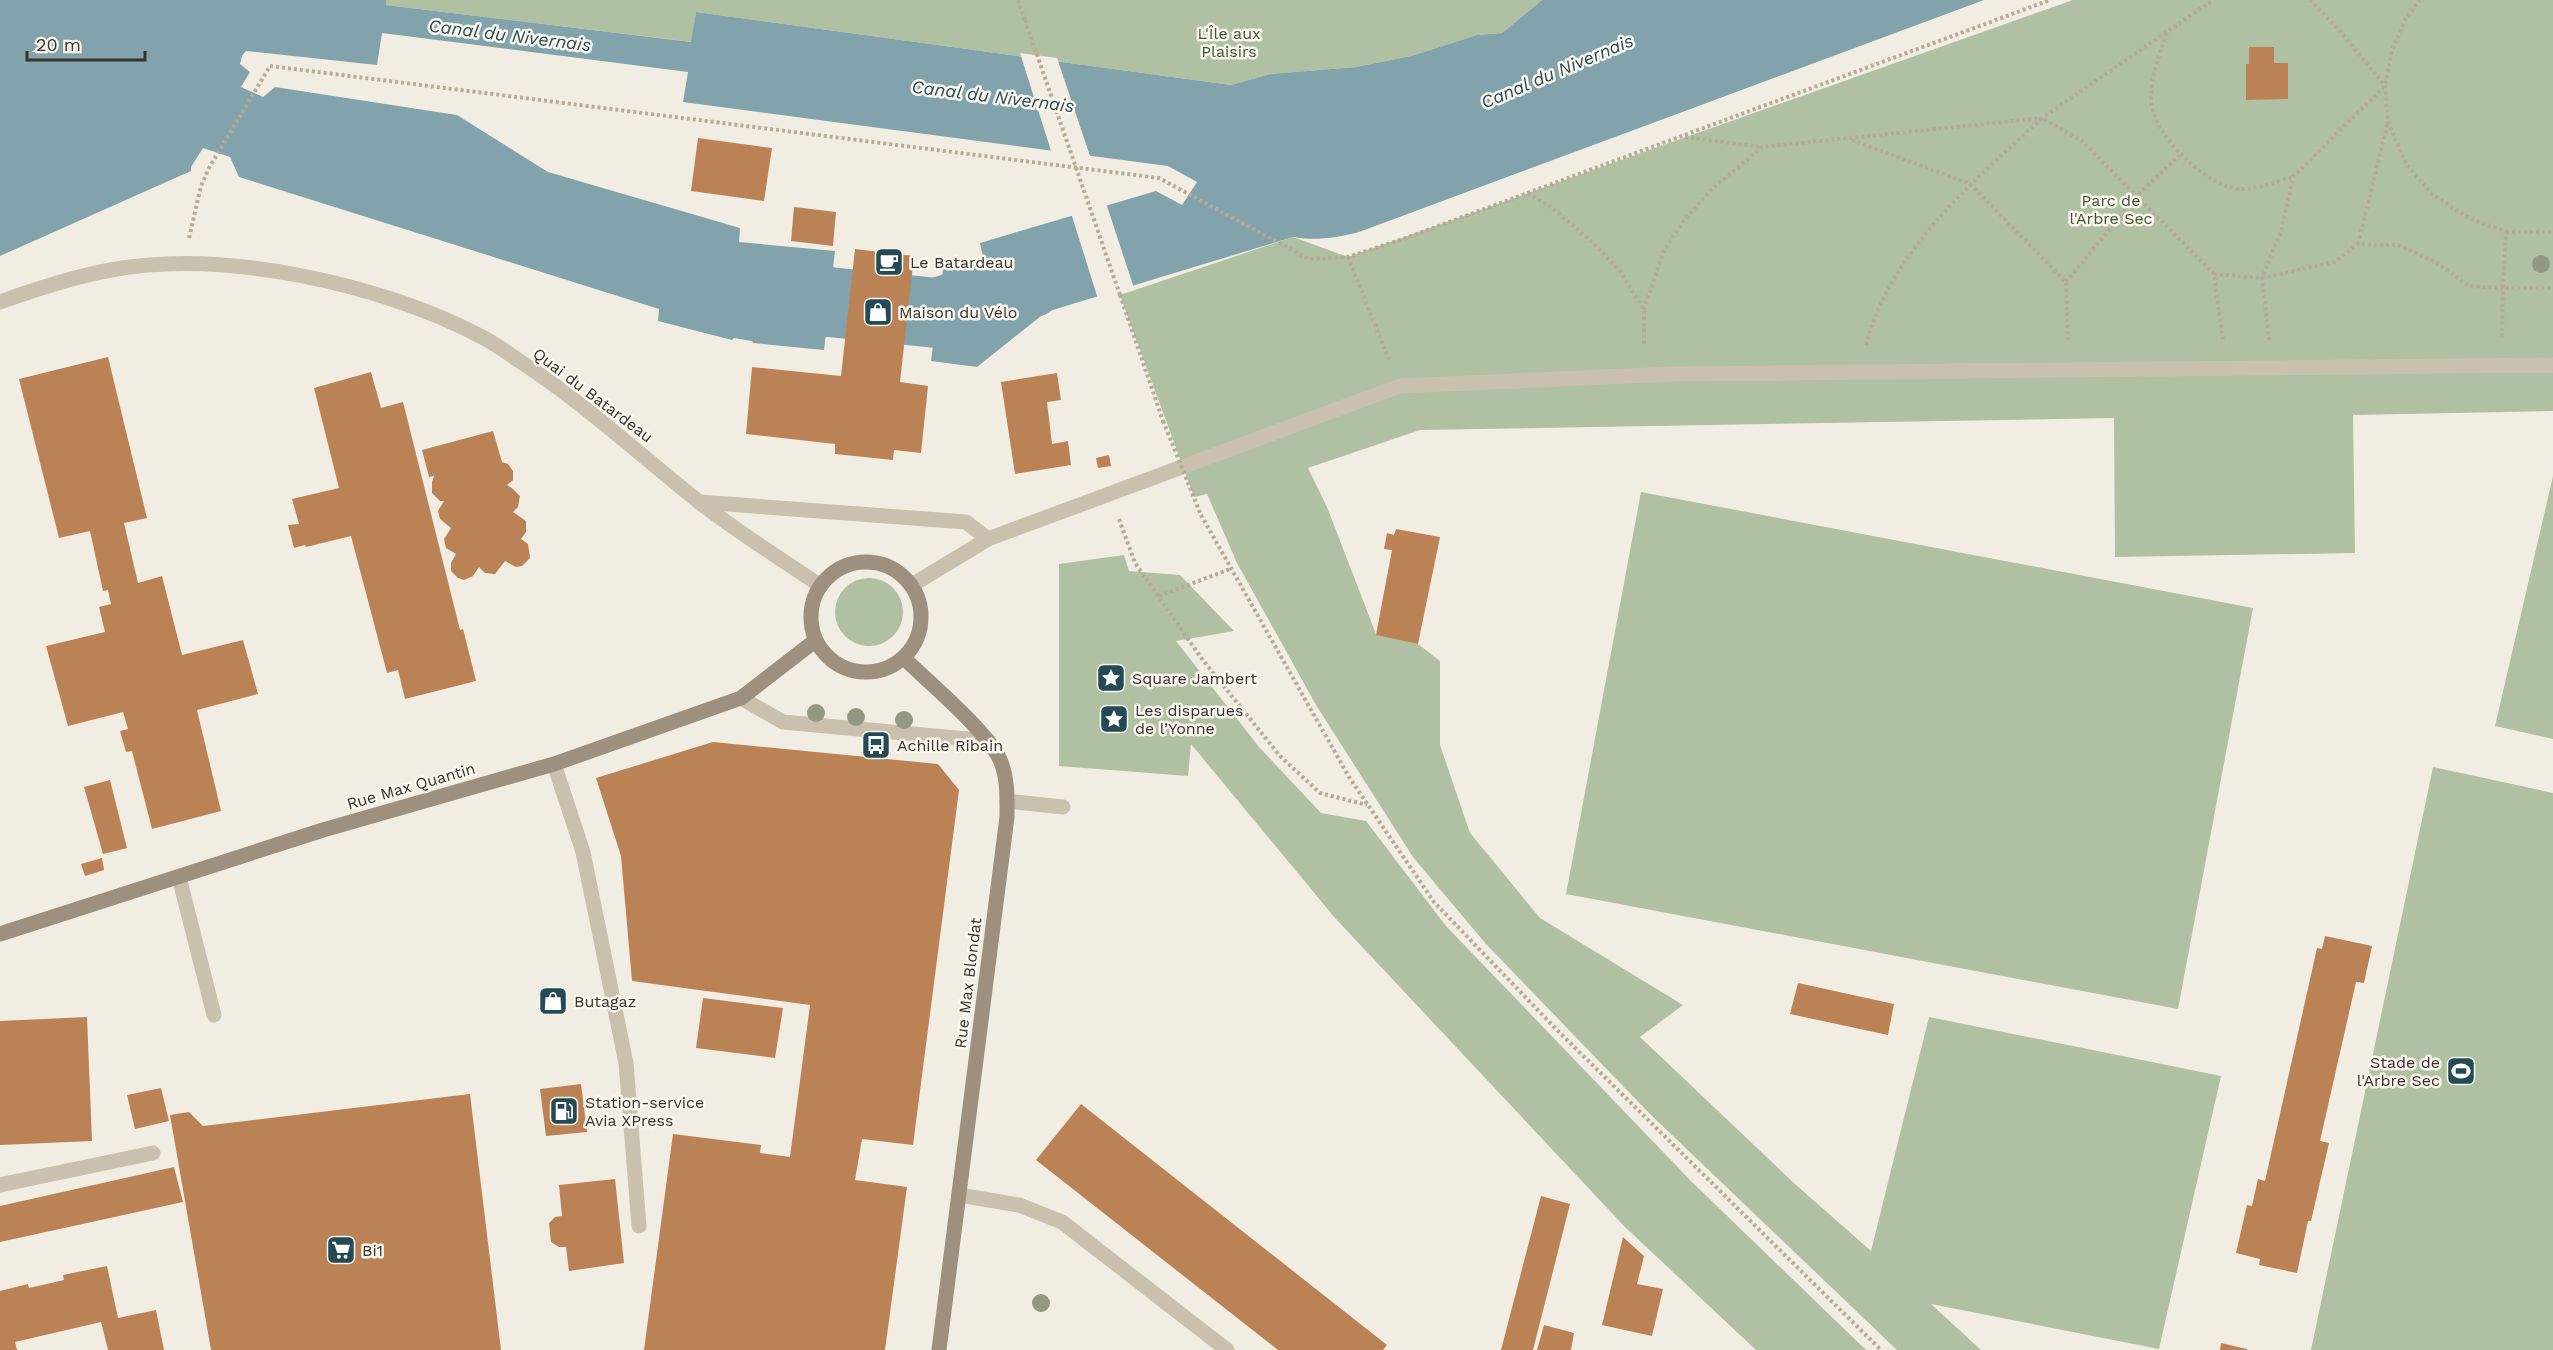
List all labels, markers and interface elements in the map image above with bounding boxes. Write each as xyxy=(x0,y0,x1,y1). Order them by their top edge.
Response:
water label: Canal du Nivernais xyxy=(428,15,592,55)
scale bar xyxy=(27,24,146,62)
park label: L'Île aux Plaisirs xyxy=(1197,24,1261,61)
water label: Canal du Nivernais xyxy=(1478,29,1636,113)
text: 20 m xyxy=(36,34,81,55)
water label: Canal du Nivernais xyxy=(911,76,1075,116)
park label: Parc de l'Arbre Sec xyxy=(2069,191,2153,228)
cafe icon: Le Batardeau xyxy=(873,246,905,278)
place label: Le Batardeau xyxy=(910,253,1013,272)
shop icon: Maison du Vélo xyxy=(862,296,894,328)
place label: Maison du Vélo xyxy=(899,303,1017,322)
street label: Quai du Batardeau xyxy=(529,344,657,446)
place icon: Square Jambert xyxy=(1095,662,1127,694)
place label: Square Jambert xyxy=(1132,669,1257,688)
place label: Les disparues de l’Yonne xyxy=(1135,701,1243,738)
place icon: Les disparues de l’Yonne xyxy=(1098,703,1130,735)
bus stop icon: Achille Ribain xyxy=(860,729,892,761)
place label: Achille Ribain xyxy=(897,736,1003,755)
street label: Rue Max Quantin xyxy=(345,759,477,813)
street label: Rue Max Blondat xyxy=(951,916,985,1049)
shop icon: Butagaz xyxy=(537,985,569,1017)
place label: Butagaz xyxy=(574,992,636,1011)
place label: Stade de l'Arbre Sec xyxy=(2357,1053,2440,1090)
sports icon: Stade de l'Arbre Sec xyxy=(2445,1055,2477,1087)
place label: Station-service Avia XPress xyxy=(585,1093,704,1130)
fuel station icon: Station-service Avia XPress xyxy=(548,1095,580,1127)
supermarket icon: Bi1 xyxy=(325,1234,357,1266)
place label: Bi1 xyxy=(362,1241,383,1260)

